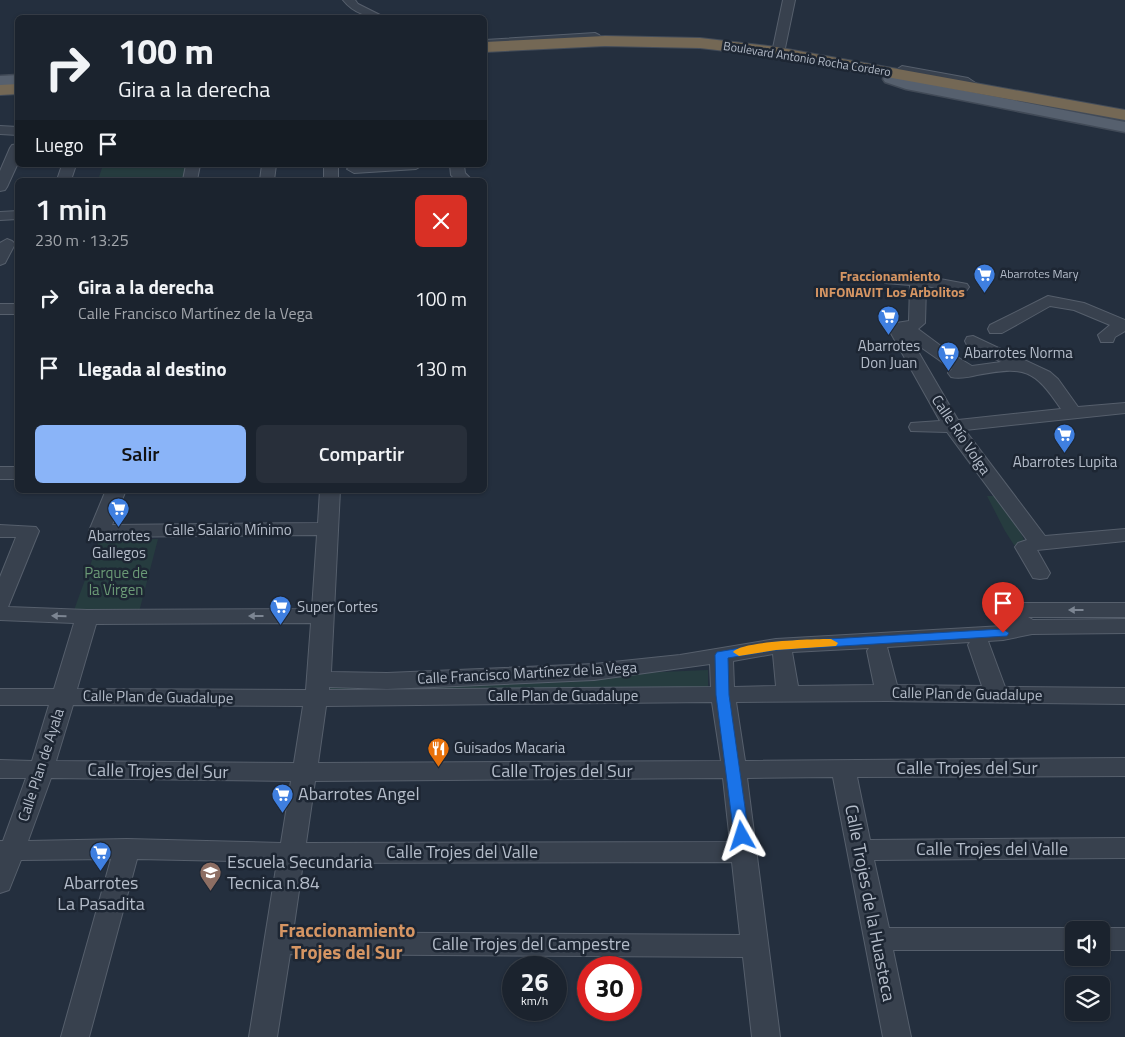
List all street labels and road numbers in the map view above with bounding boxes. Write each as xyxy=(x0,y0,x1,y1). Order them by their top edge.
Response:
street label: Boulevard Antonio Rocha Cordero xyxy=(722,36,892,81)
street label: Calle Río Volga xyxy=(926,390,997,480)
street label: Calle Salario Mínimo xyxy=(164,518,292,541)
street label: Calle Francisco Martínez de la Vega xyxy=(416,655,638,690)
street label: Calle Plan de Guadalupe xyxy=(892,681,1043,706)
street label: Calle Plan de Guadalupe xyxy=(83,684,234,709)
street label: Calle Plan de Guadalupe xyxy=(488,684,638,707)
street label: Calle Plan de Ayala xyxy=(11,705,70,824)
street label: Calle Trojes del Sur xyxy=(896,754,1038,781)
street label: Calle Trojes del Sur xyxy=(87,756,229,785)
street label: Calle Trojes del Sur xyxy=(491,757,633,784)
street label: Calle Trojes de la Huasteca xyxy=(838,802,903,1004)
street label: Calle Trojes del Valle xyxy=(916,835,1068,862)
street label: Calle Trojes del Valle xyxy=(386,838,538,865)
street label: Calle Trojes del Campestre xyxy=(432,930,630,957)

